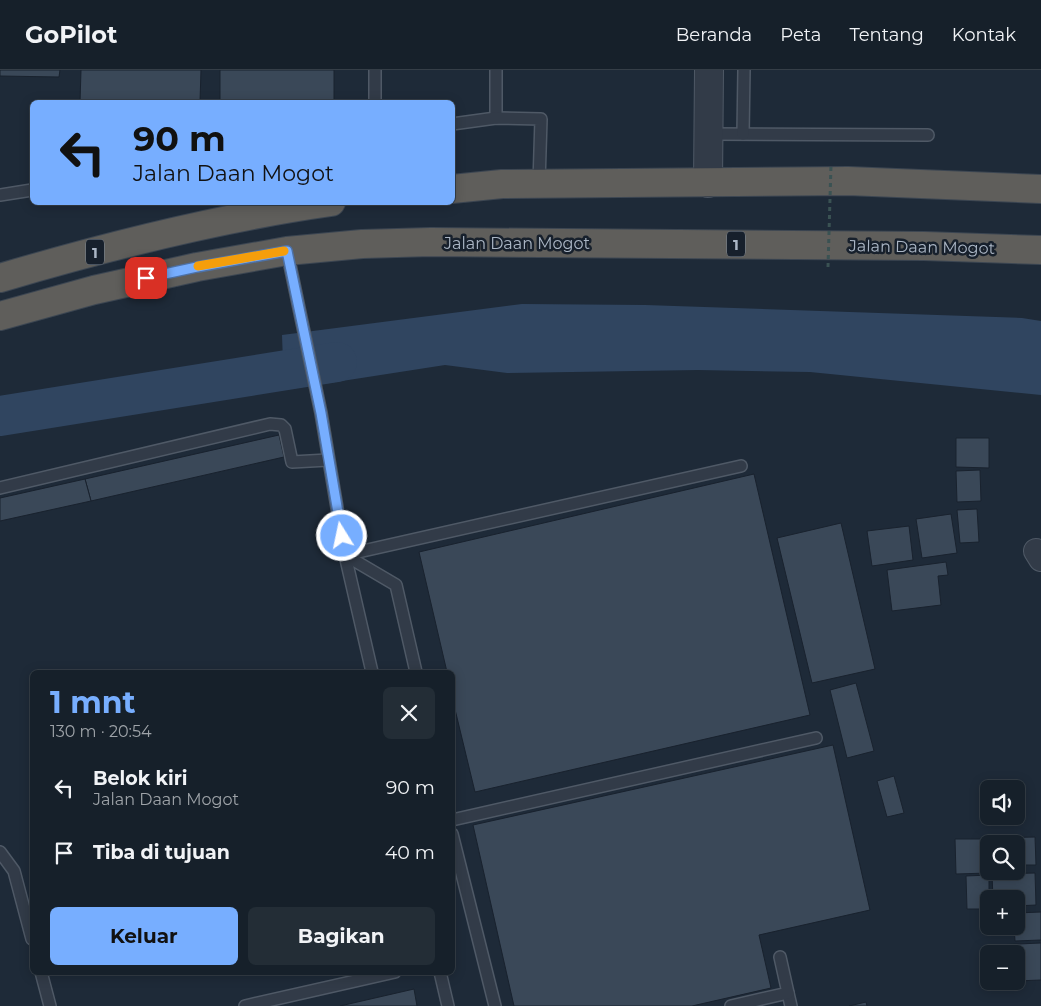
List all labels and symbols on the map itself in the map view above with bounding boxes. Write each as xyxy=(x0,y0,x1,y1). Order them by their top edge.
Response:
road number: 1 xyxy=(727,232,745,256)
street label: Jalan Daan Mogot xyxy=(443,234,591,253)
street label: Jalan Daan Mogot xyxy=(848,236,996,258)
road number: 1 xyxy=(86,240,104,264)
pin xyxy=(125,257,167,299)
position arrow xyxy=(315,509,367,561)

